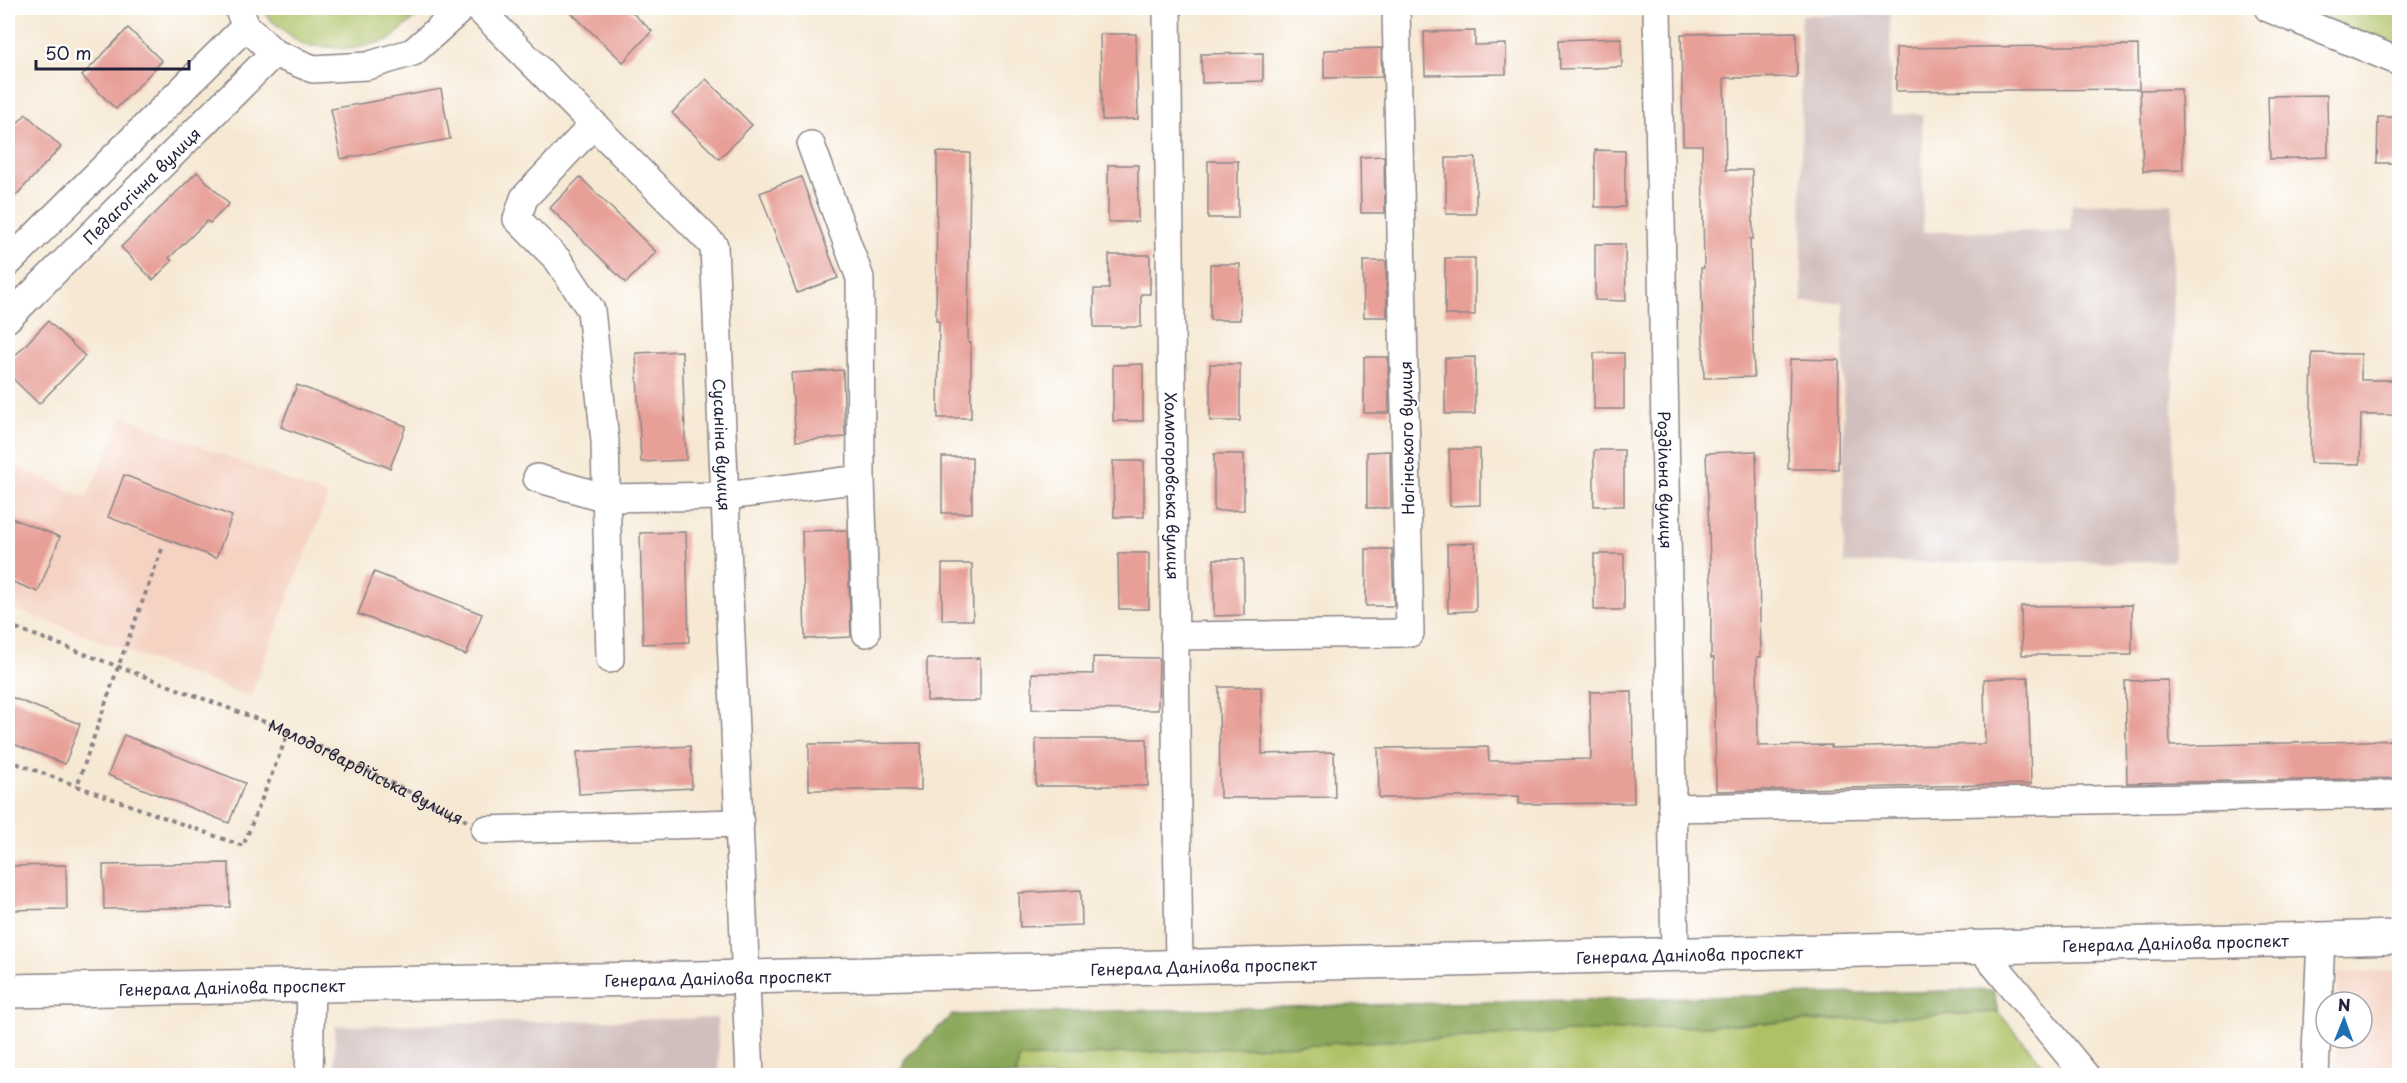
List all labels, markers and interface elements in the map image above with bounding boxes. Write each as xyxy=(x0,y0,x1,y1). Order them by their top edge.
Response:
scale bar xyxy=(36,33,189,71)
text: 50 m xyxy=(45,39,92,66)
street label: Педагогічна вулиця xyxy=(77,121,205,249)
street label: Ногінського вулиця xyxy=(1393,361,1419,515)
street label: Сусаніна вулиця xyxy=(708,378,737,511)
street label: Холмогоровська вулиця xyxy=(1160,392,1186,580)
street label: Роздільна вулиця xyxy=(1653,411,1679,549)
street label: Молодогвардійська вулиця xyxy=(265,712,468,829)
street label: Генерала Данілова проспект xyxy=(2062,928,2289,957)
street label: Генерала Данілова проспект xyxy=(1576,939,1804,969)
street label: Генерала Данілова проспект xyxy=(1090,951,1318,981)
street label: Генерала Данілова проспект xyxy=(604,963,832,992)
street label: Генерала Данілова проспект xyxy=(118,973,346,1001)
north arrow xyxy=(2314,990,2374,1050)
text: N xyxy=(2338,992,2351,1016)

